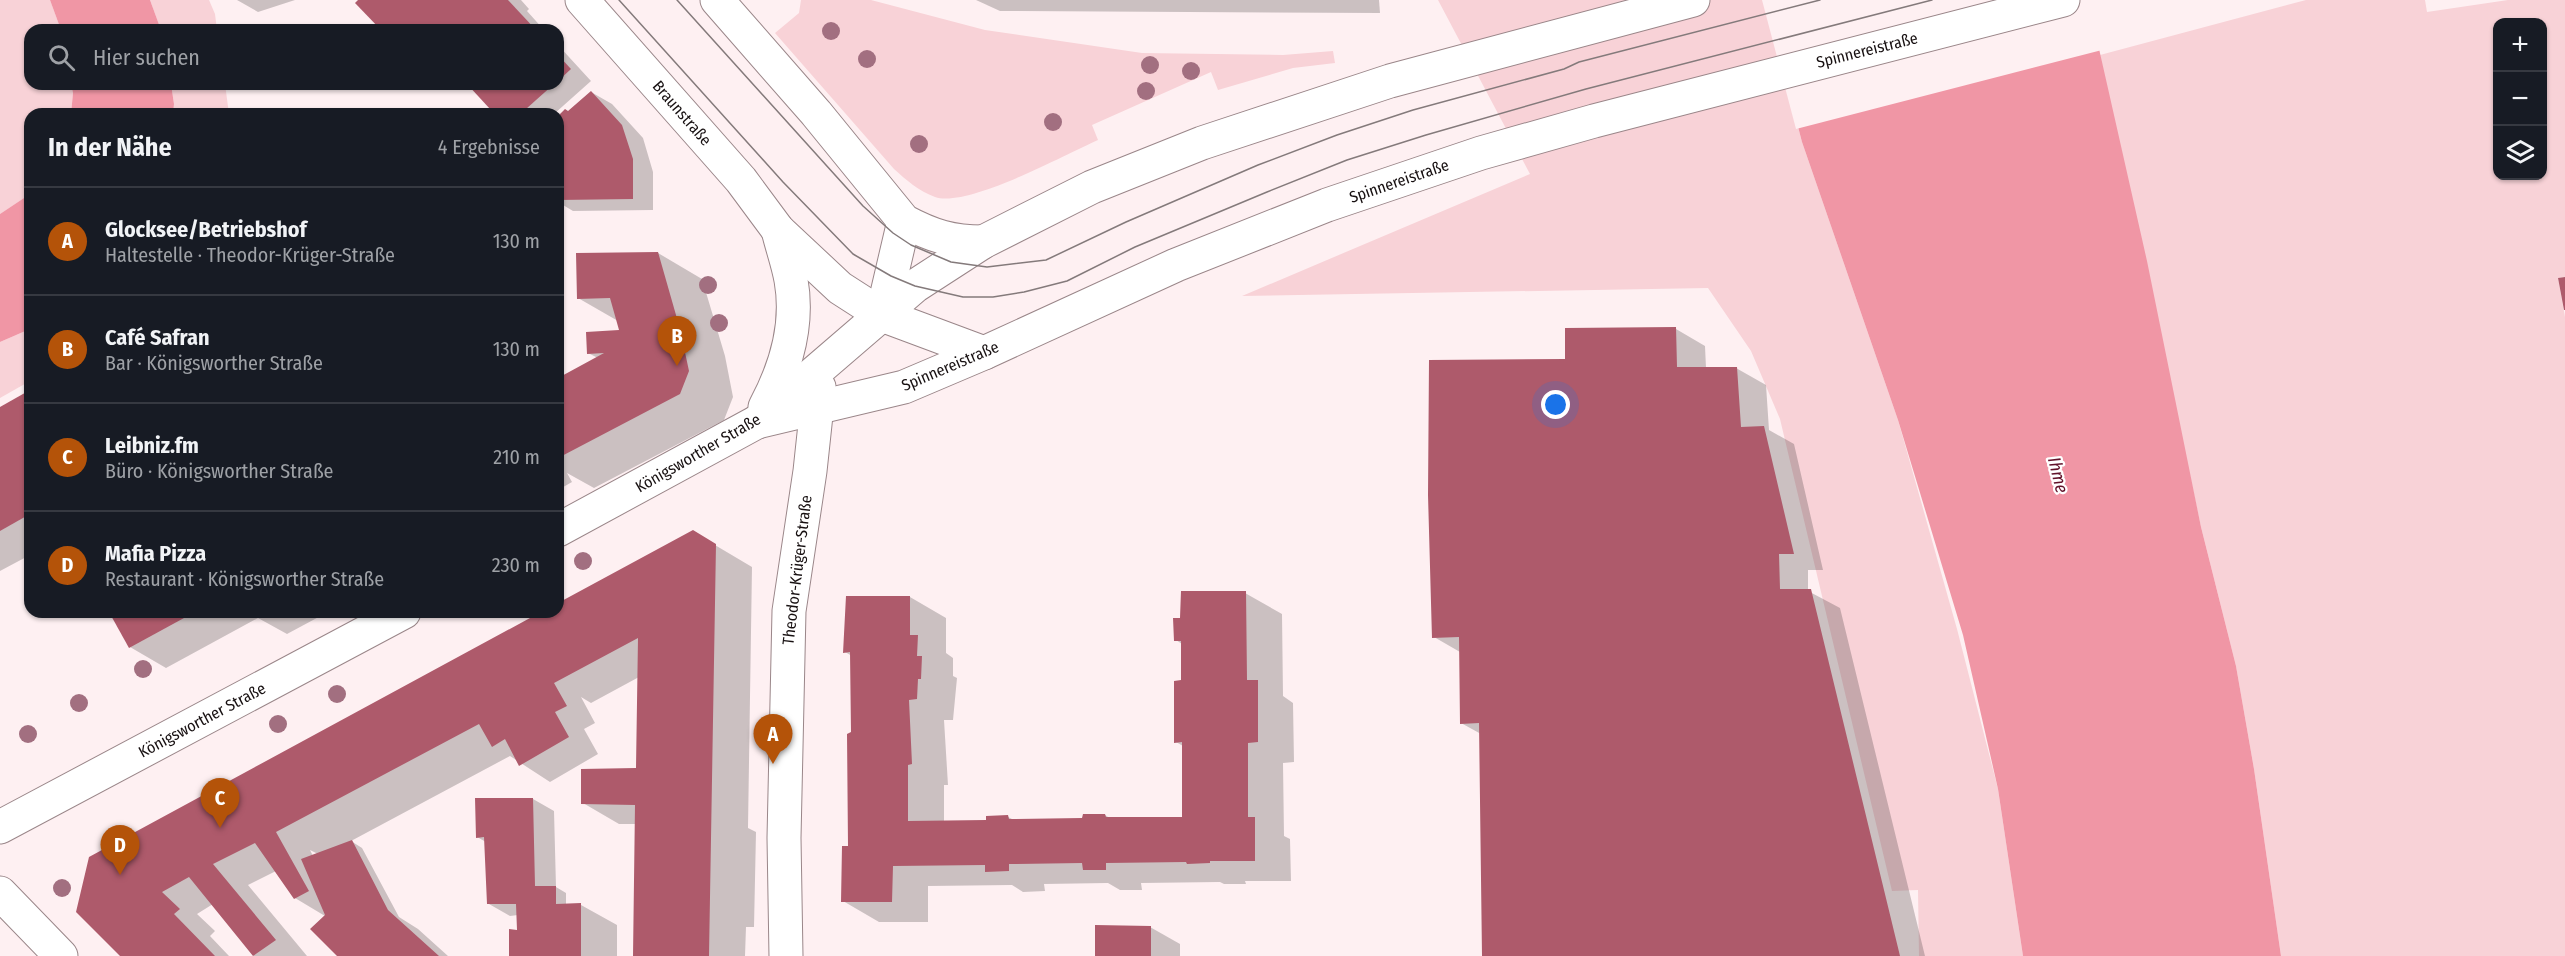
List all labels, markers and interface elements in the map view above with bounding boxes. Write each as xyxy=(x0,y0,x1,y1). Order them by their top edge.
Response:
map controls xyxy=(2493,18,2547,180)
button: + xyxy=(2493,18,2547,72)
search box xyxy=(24,24,564,90)
street label: Spinnereistraße xyxy=(1814,28,1920,72)
icon: search xyxy=(45,41,78,74)
text: Hier suchen xyxy=(93,44,200,71)
button: − xyxy=(2493,72,2547,126)
street label: Braunstraße xyxy=(649,77,715,149)
button: layers xyxy=(2493,126,2547,180)
text: In der Nähe xyxy=(48,132,172,163)
text: 4 Ergebnisse xyxy=(438,135,540,159)
street label: Spinnereistraße xyxy=(1347,155,1451,207)
text: Glocksee/Betriebshof xyxy=(105,216,307,243)
text: A xyxy=(62,229,73,253)
text: 130 m xyxy=(493,229,540,253)
text: Haltestelle · Theodor-Krüger-Straße xyxy=(105,243,395,267)
pin: B xyxy=(658,316,696,366)
text: Café Safran xyxy=(105,324,209,351)
text: B xyxy=(62,337,73,361)
text: 130 m xyxy=(493,337,540,361)
street label: Spinnereistraße xyxy=(899,337,1002,395)
text: Bar · Königsworther Straße xyxy=(105,351,323,375)
your location xyxy=(1541,390,1570,419)
street label: Königsworther Straße xyxy=(632,409,764,497)
text: Leibniz.fm xyxy=(105,432,199,459)
text: C xyxy=(62,445,73,469)
text: 210 m xyxy=(493,445,540,469)
water label: Ihme xyxy=(2043,455,2073,496)
text: Büro · Königsworther Straße xyxy=(105,459,333,483)
street label: Theodor-Krüger-Straße xyxy=(778,494,816,646)
text: Mafia Pizza xyxy=(105,540,206,567)
text: D xyxy=(62,553,73,577)
text: 230 m xyxy=(492,553,540,577)
text: Restaurant · Königsworther Straße xyxy=(105,567,384,591)
street label: Königsworther Straße xyxy=(135,678,269,762)
pin: A xyxy=(754,714,792,764)
pin: C xyxy=(200,778,240,828)
pin: D xyxy=(100,826,140,875)

